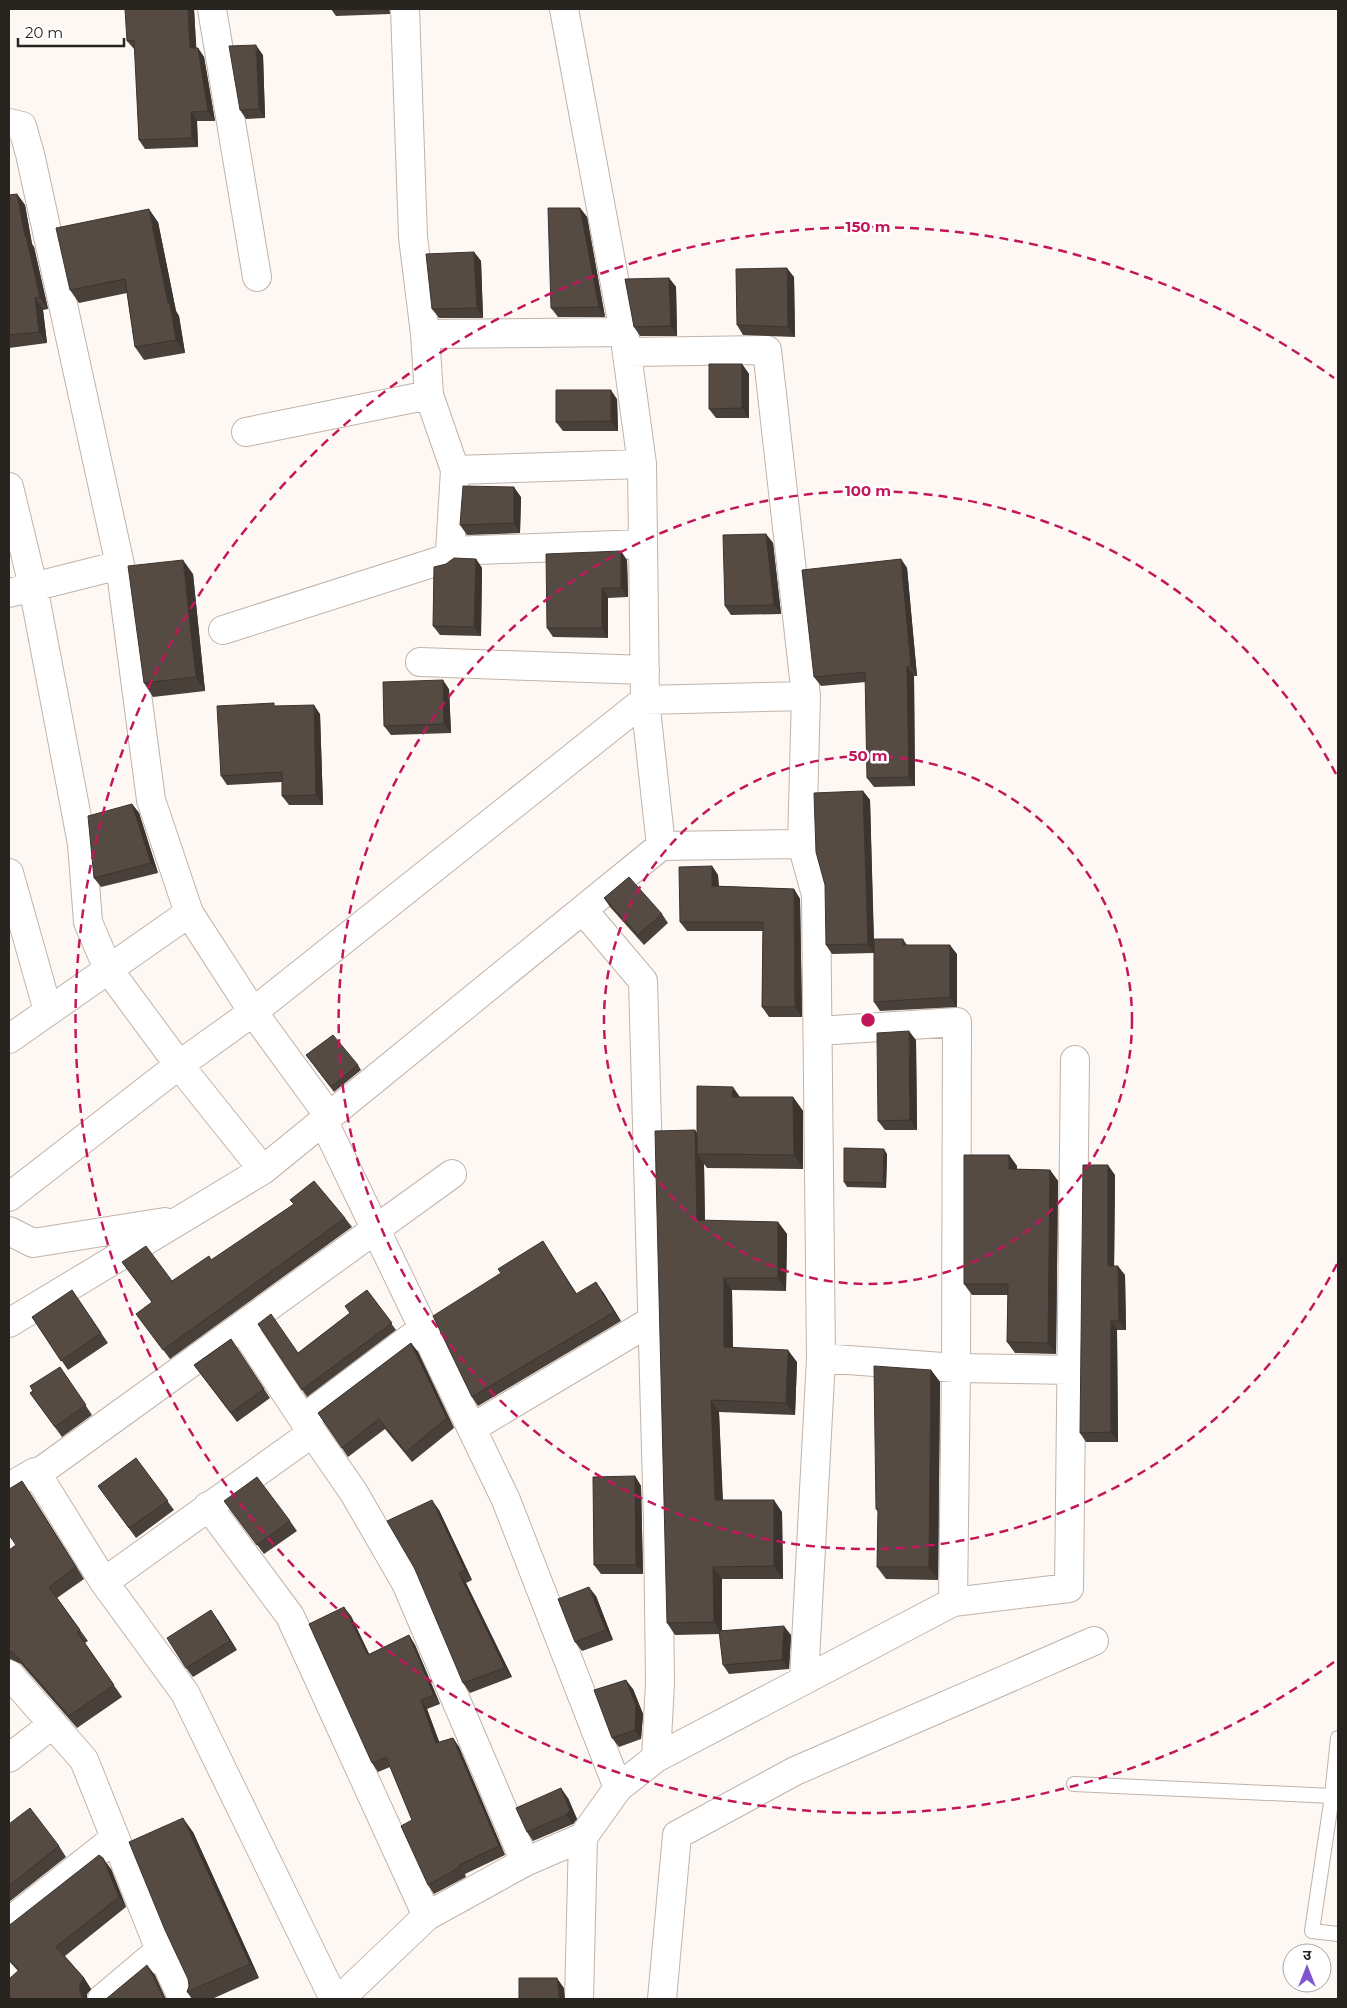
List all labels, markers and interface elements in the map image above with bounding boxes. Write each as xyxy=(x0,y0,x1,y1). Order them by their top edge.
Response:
scale bar xyxy=(18,15,124,47)
text: 20 m xyxy=(25,23,63,42)
text: 150 m xyxy=(846,217,890,236)
text: 100 m xyxy=(845,481,891,500)
text: 50 m xyxy=(848,746,888,765)
centre of rings xyxy=(859,1011,877,1029)
north arrow xyxy=(1282,1943,1332,1993)
text: उ xyxy=(1303,1946,1312,1964)

